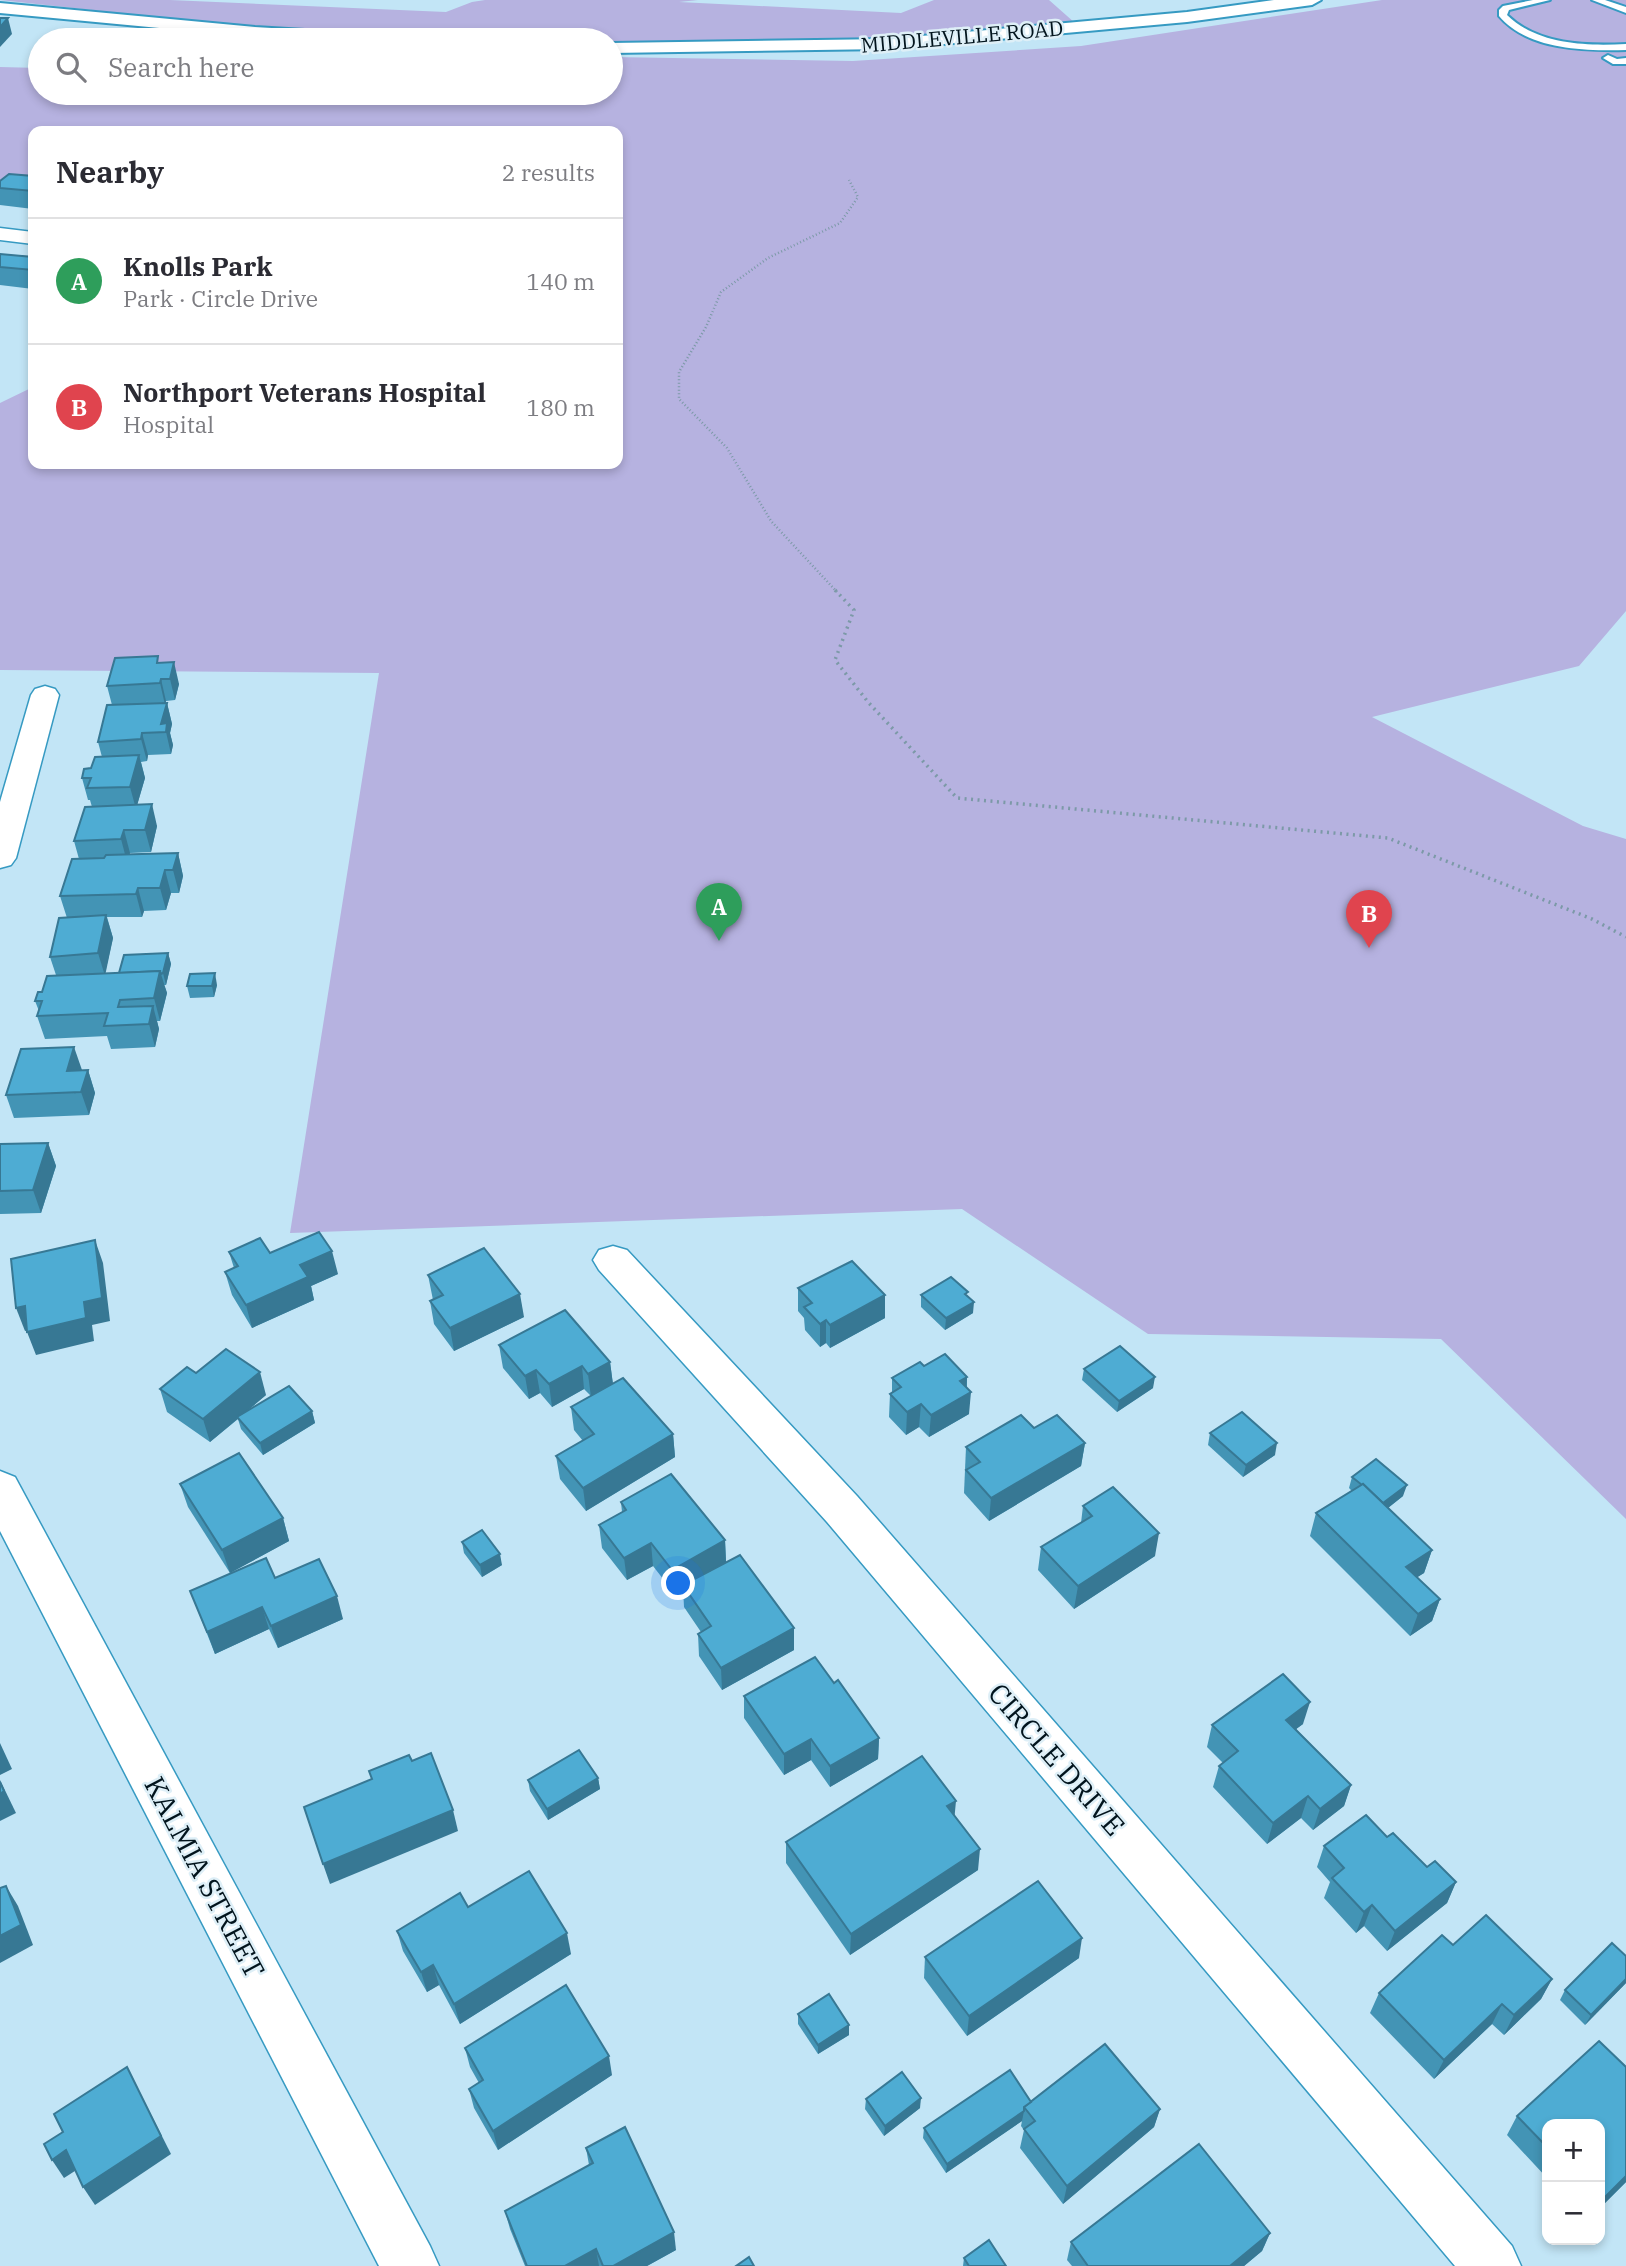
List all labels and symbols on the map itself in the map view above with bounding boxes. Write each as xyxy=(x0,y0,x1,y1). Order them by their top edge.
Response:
street label: MIDDLEVILLE ROAD xyxy=(860,13,1064,59)
pin: A xyxy=(696,883,742,941)
pin: B xyxy=(1346,890,1392,948)
your location xyxy=(661,1566,695,1600)
street label: CIRCLE DRIVE xyxy=(981,1675,1133,1843)
street label: KALMIA STREET xyxy=(136,1770,274,1984)

